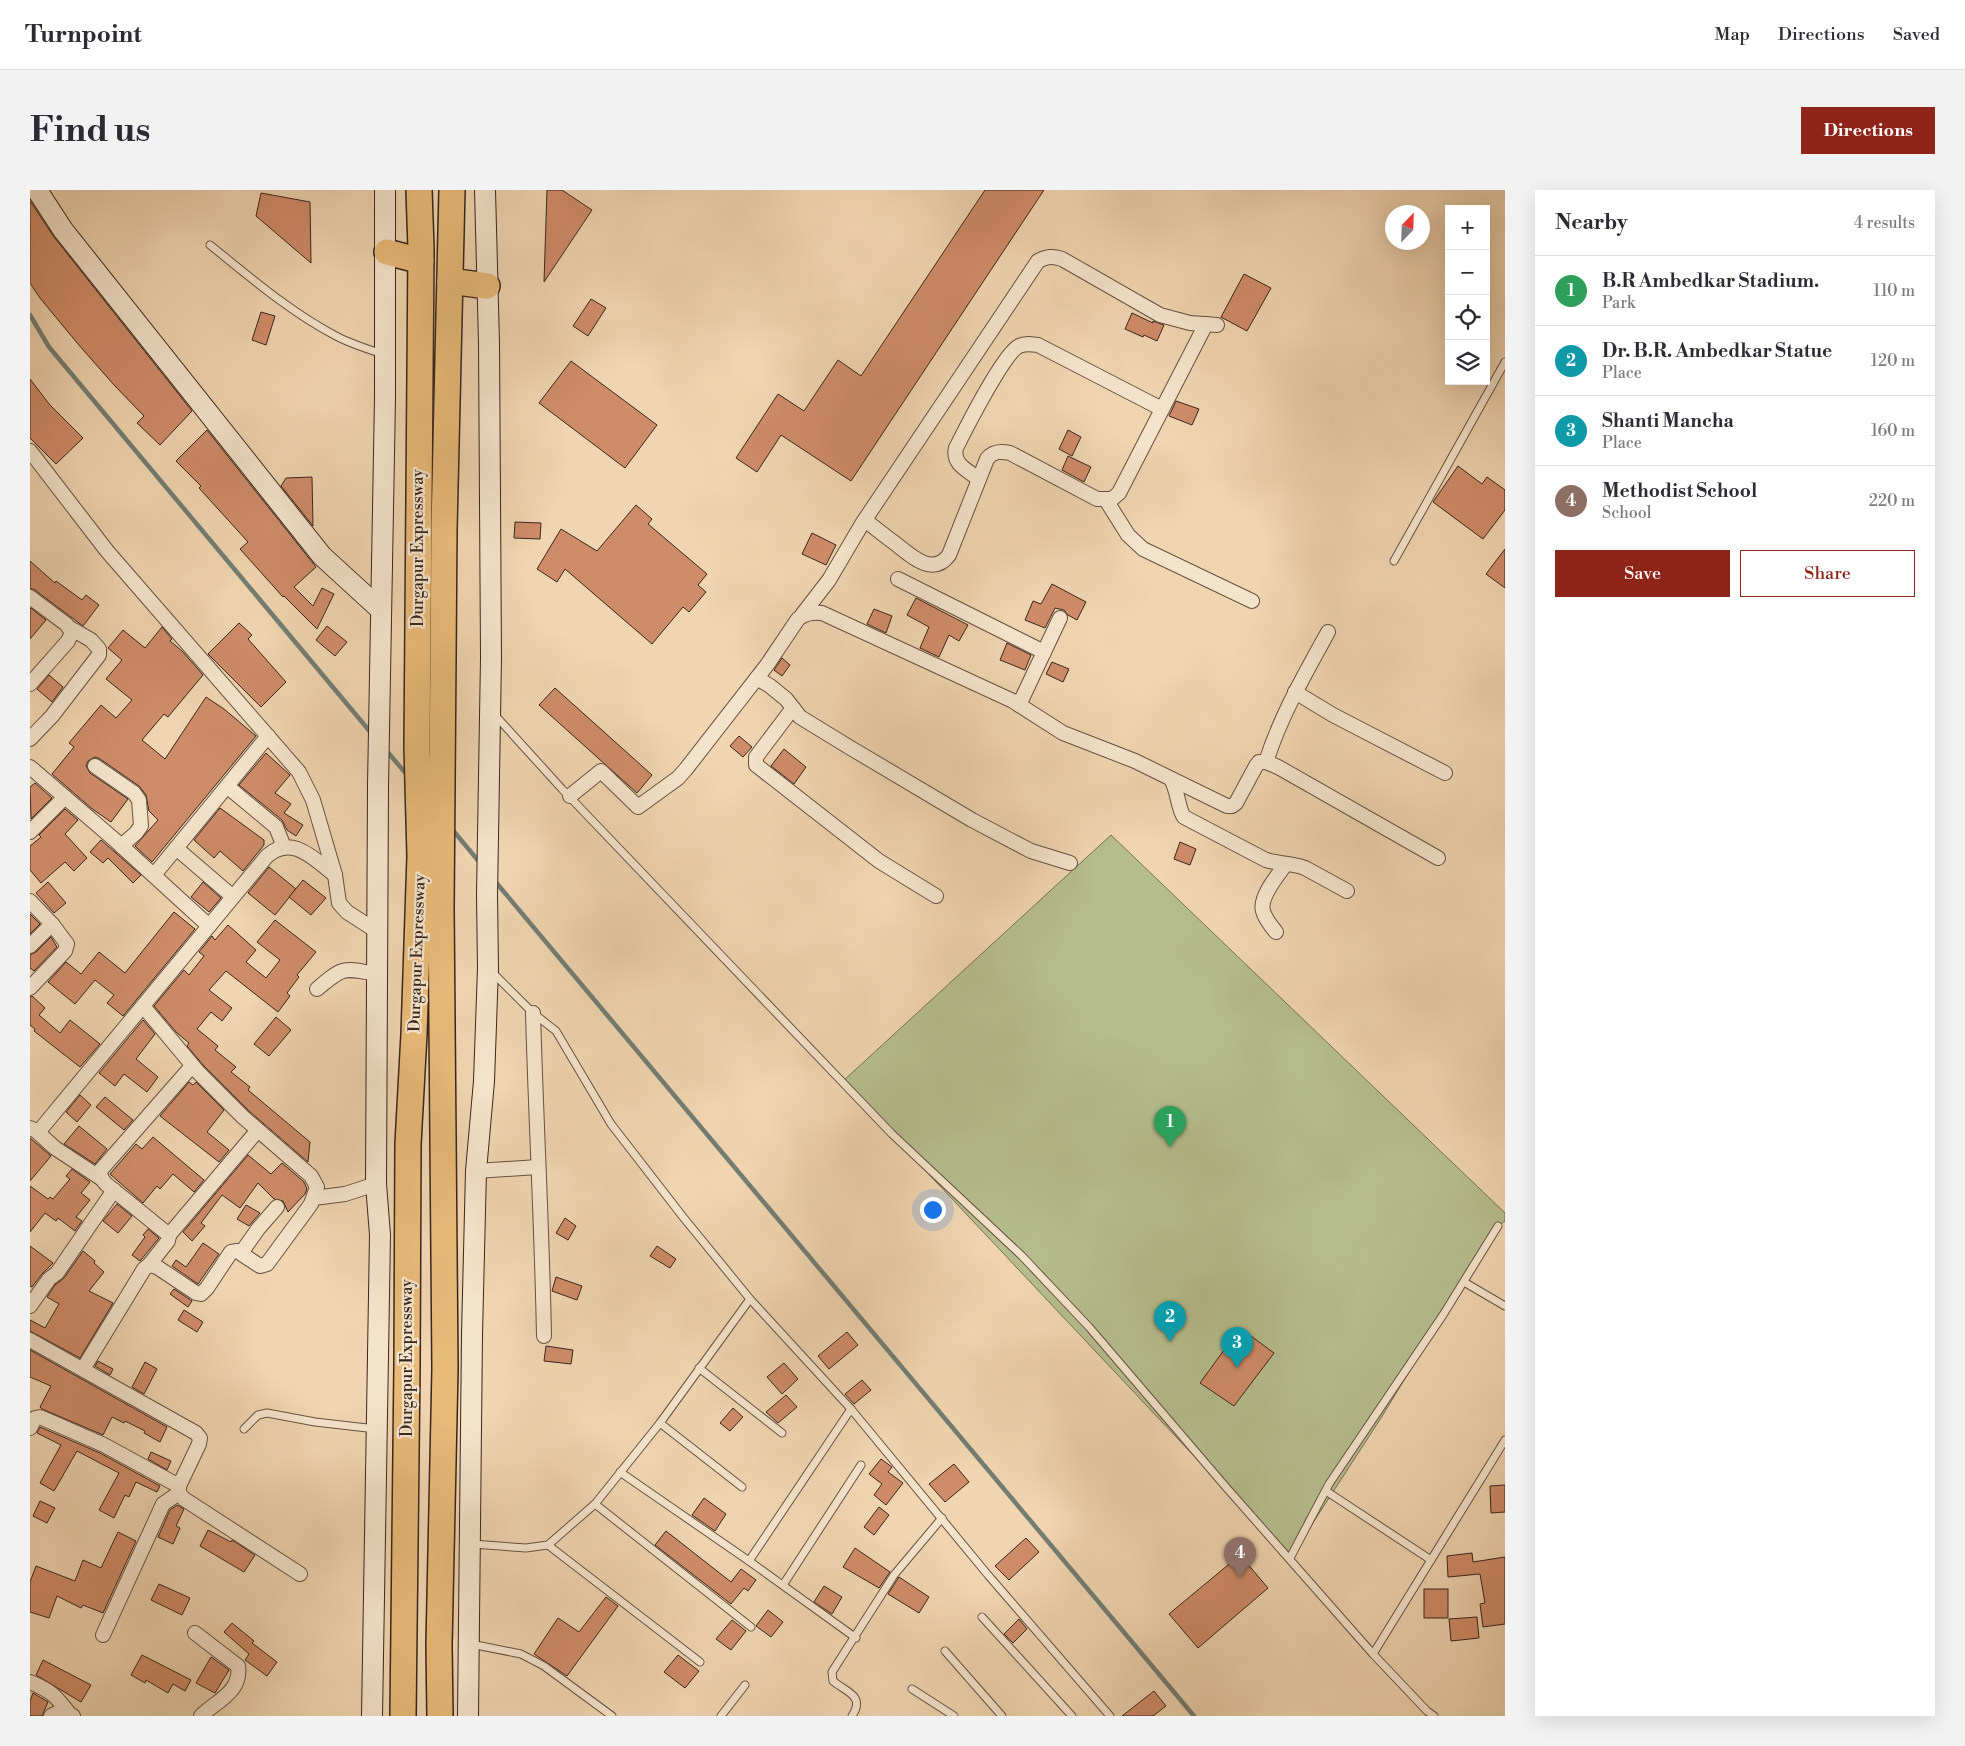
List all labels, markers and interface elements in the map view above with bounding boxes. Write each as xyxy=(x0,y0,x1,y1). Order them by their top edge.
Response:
text: Turnpoint xyxy=(25,20,142,50)
text: Map xyxy=(1714,23,1750,46)
text: Directions xyxy=(1778,23,1865,46)
text: Saved xyxy=(1893,23,1940,46)
button: Directions xyxy=(1801,107,1935,154)
text: Find us xyxy=(30,109,150,152)
north arrow xyxy=(1385,205,1430,250)
map controls xyxy=(1445,205,1490,385)
button: + xyxy=(1445,205,1490,250)
text: Nearby xyxy=(1555,210,1628,236)
text: 4 results xyxy=(1854,213,1915,233)
button: − xyxy=(1445,250,1490,295)
text: B.R Ambedkar Stadium. xyxy=(1602,269,1819,293)
text: 1 xyxy=(1567,281,1575,301)
text: 110 m xyxy=(1873,281,1915,301)
text: Park xyxy=(1602,293,1635,313)
button: locate xyxy=(1445,295,1490,340)
text: Dr. B.R. Ambedkar Statue xyxy=(1602,339,1832,363)
button: layers xyxy=(1445,340,1490,385)
text: 2 xyxy=(1566,351,1576,371)
text: 120 m xyxy=(1871,351,1915,371)
text: Place xyxy=(1602,363,1642,383)
text: Shanti Mancha xyxy=(1602,409,1734,433)
text: 3 xyxy=(1566,421,1576,441)
text: 160 m xyxy=(1871,421,1915,441)
text: Place xyxy=(1602,433,1642,453)
street label: Durgapur Expressway xyxy=(408,469,428,627)
text: Methodist School xyxy=(1602,479,1757,503)
text: 4 xyxy=(1566,491,1576,511)
text: 220 m xyxy=(1869,491,1915,511)
text: School xyxy=(1602,503,1651,523)
button: Save xyxy=(1555,550,1730,597)
button: Share xyxy=(1740,550,1915,597)
street label: Durgapur Expressway xyxy=(404,874,430,1032)
pin: 1 xyxy=(1154,1106,1186,1147)
your location xyxy=(920,1197,946,1223)
street label: Durgapur Expressway xyxy=(397,1279,417,1437)
pin: 2 xyxy=(1154,1301,1186,1342)
pin: 3 xyxy=(1221,1327,1253,1368)
pin: 4 xyxy=(1224,1537,1256,1578)

